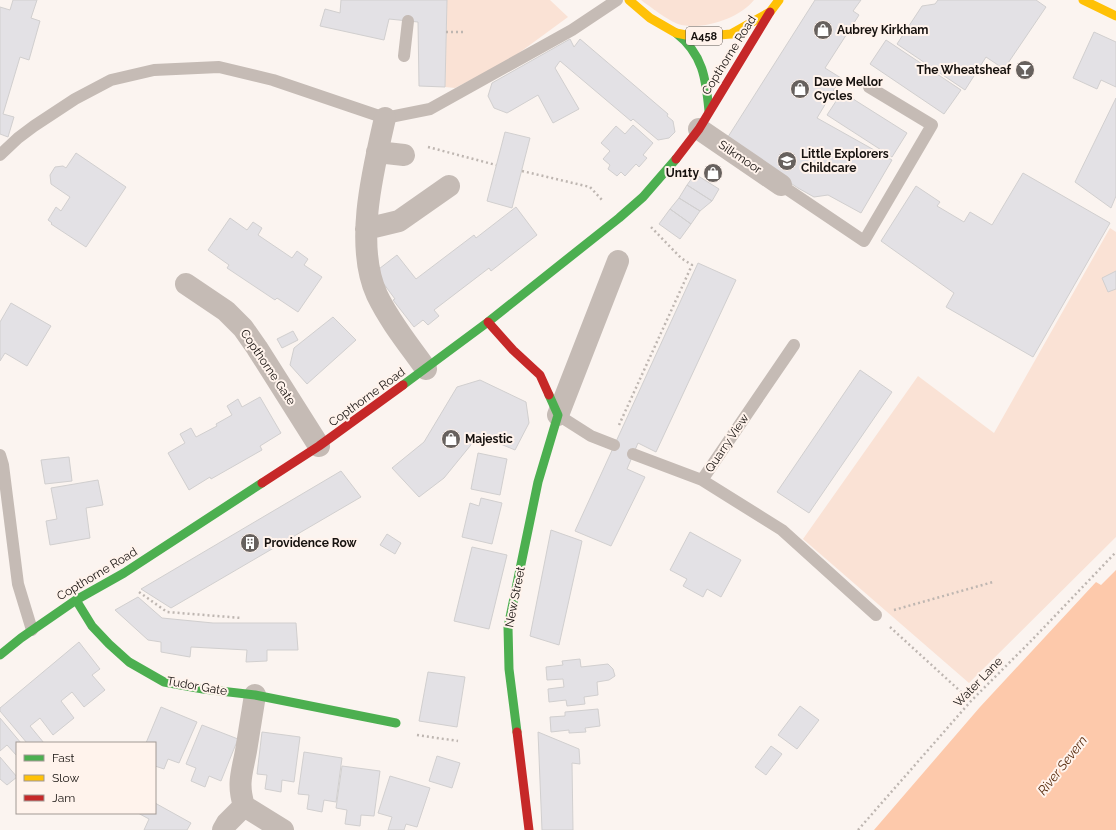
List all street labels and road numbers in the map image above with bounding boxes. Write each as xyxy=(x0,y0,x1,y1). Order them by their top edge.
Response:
street label: Copthorne Road xyxy=(699,13,759,97)
road number: A458 xyxy=(686,27,722,45)
street label: Silkmoor xyxy=(716,137,765,177)
street label: Copthorne Gate xyxy=(238,327,298,407)
street label: Copthorne Road xyxy=(326,365,408,429)
street label: Quarry View xyxy=(702,411,752,475)
street label: Copthorne Road xyxy=(54,545,140,603)
street label: New Street xyxy=(502,565,528,629)
street label: Water Lane xyxy=(951,654,1005,710)
street label: Tudor Gate xyxy=(166,674,228,698)

